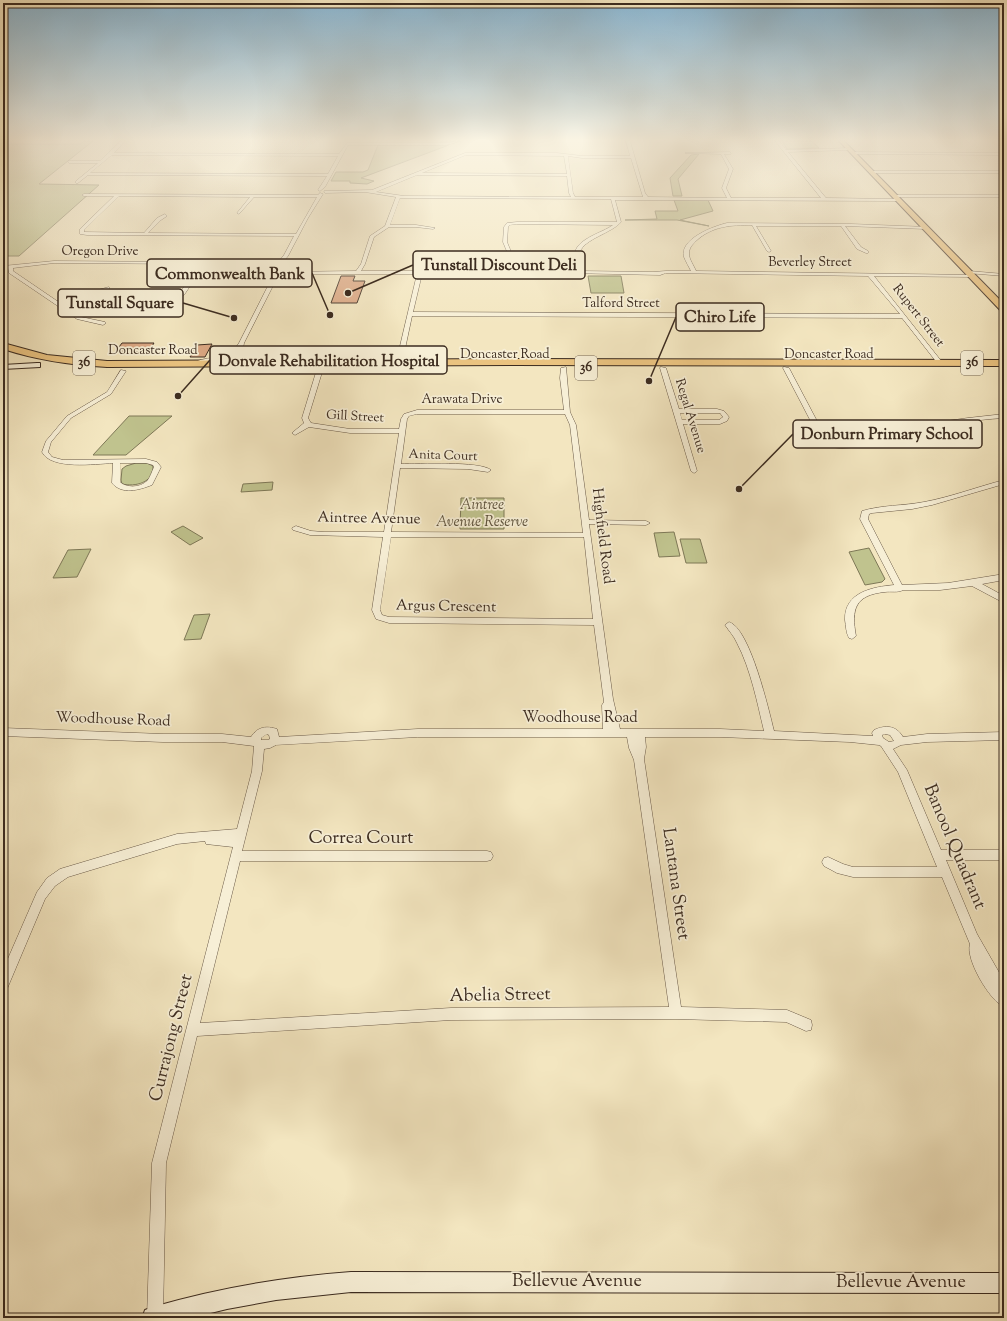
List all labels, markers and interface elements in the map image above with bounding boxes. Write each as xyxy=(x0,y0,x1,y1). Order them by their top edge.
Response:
street label: Oregon Drive xyxy=(61,243,139,261)
callout: Tunstall Discount Deli xyxy=(413,251,585,279)
street label: Beverley Street xyxy=(768,254,852,272)
text: Tunstall Discount Deli xyxy=(421,255,577,278)
callout: Commonwealth Bank xyxy=(147,259,312,287)
text: Commonwealth Bank xyxy=(155,264,305,287)
street label: Rupert Street xyxy=(888,281,949,352)
callout: Tunstall Square xyxy=(58,289,183,317)
text: Tunstall Square xyxy=(66,293,175,316)
street label: Talford Street xyxy=(582,295,660,313)
callout: Chiro Life xyxy=(676,303,764,331)
text: Chiro Life xyxy=(684,307,756,330)
street label: Doncaster Road xyxy=(108,342,198,360)
callout: Donvale Rehabilitation Hospital xyxy=(210,346,447,374)
street label: Doncaster Road xyxy=(460,346,550,364)
street label: Doncaster Road xyxy=(784,346,874,364)
road number: 36 xyxy=(73,351,95,375)
text: Donvale Rehabilitation Hospital xyxy=(218,351,440,374)
road number: 36 xyxy=(961,351,983,375)
road number: 36 xyxy=(575,356,597,380)
street label: Regal Avenue xyxy=(670,376,710,456)
street label: Arawata Drive xyxy=(421,391,503,409)
street label: Gill Street xyxy=(326,406,385,428)
callout: Donburn Primary School xyxy=(793,420,982,448)
text: Donburn Primary School xyxy=(801,424,974,447)
street label: Anita Court xyxy=(408,446,478,466)
street label: Highfield Road xyxy=(586,487,618,586)
park label: Aintree Avenue Reserve xyxy=(436,495,528,533)
street label: Aintree Avenue xyxy=(317,508,421,530)
street label: Argus Crescent xyxy=(396,596,496,618)
street label: Woodhouse Road xyxy=(55,707,172,733)
street label: Woodhouse Road xyxy=(522,708,638,729)
street label: Banool Quadrant xyxy=(916,780,992,914)
street label: Correa Court xyxy=(309,826,414,852)
street label: Lantana Street xyxy=(654,826,696,942)
street label: Currajong Street xyxy=(144,971,200,1105)
street label: Abelia Street xyxy=(449,982,551,1010)
street label: Bellevue Avenue xyxy=(512,1269,642,1295)
street label: Bellevue Avenue xyxy=(836,1270,966,1296)

